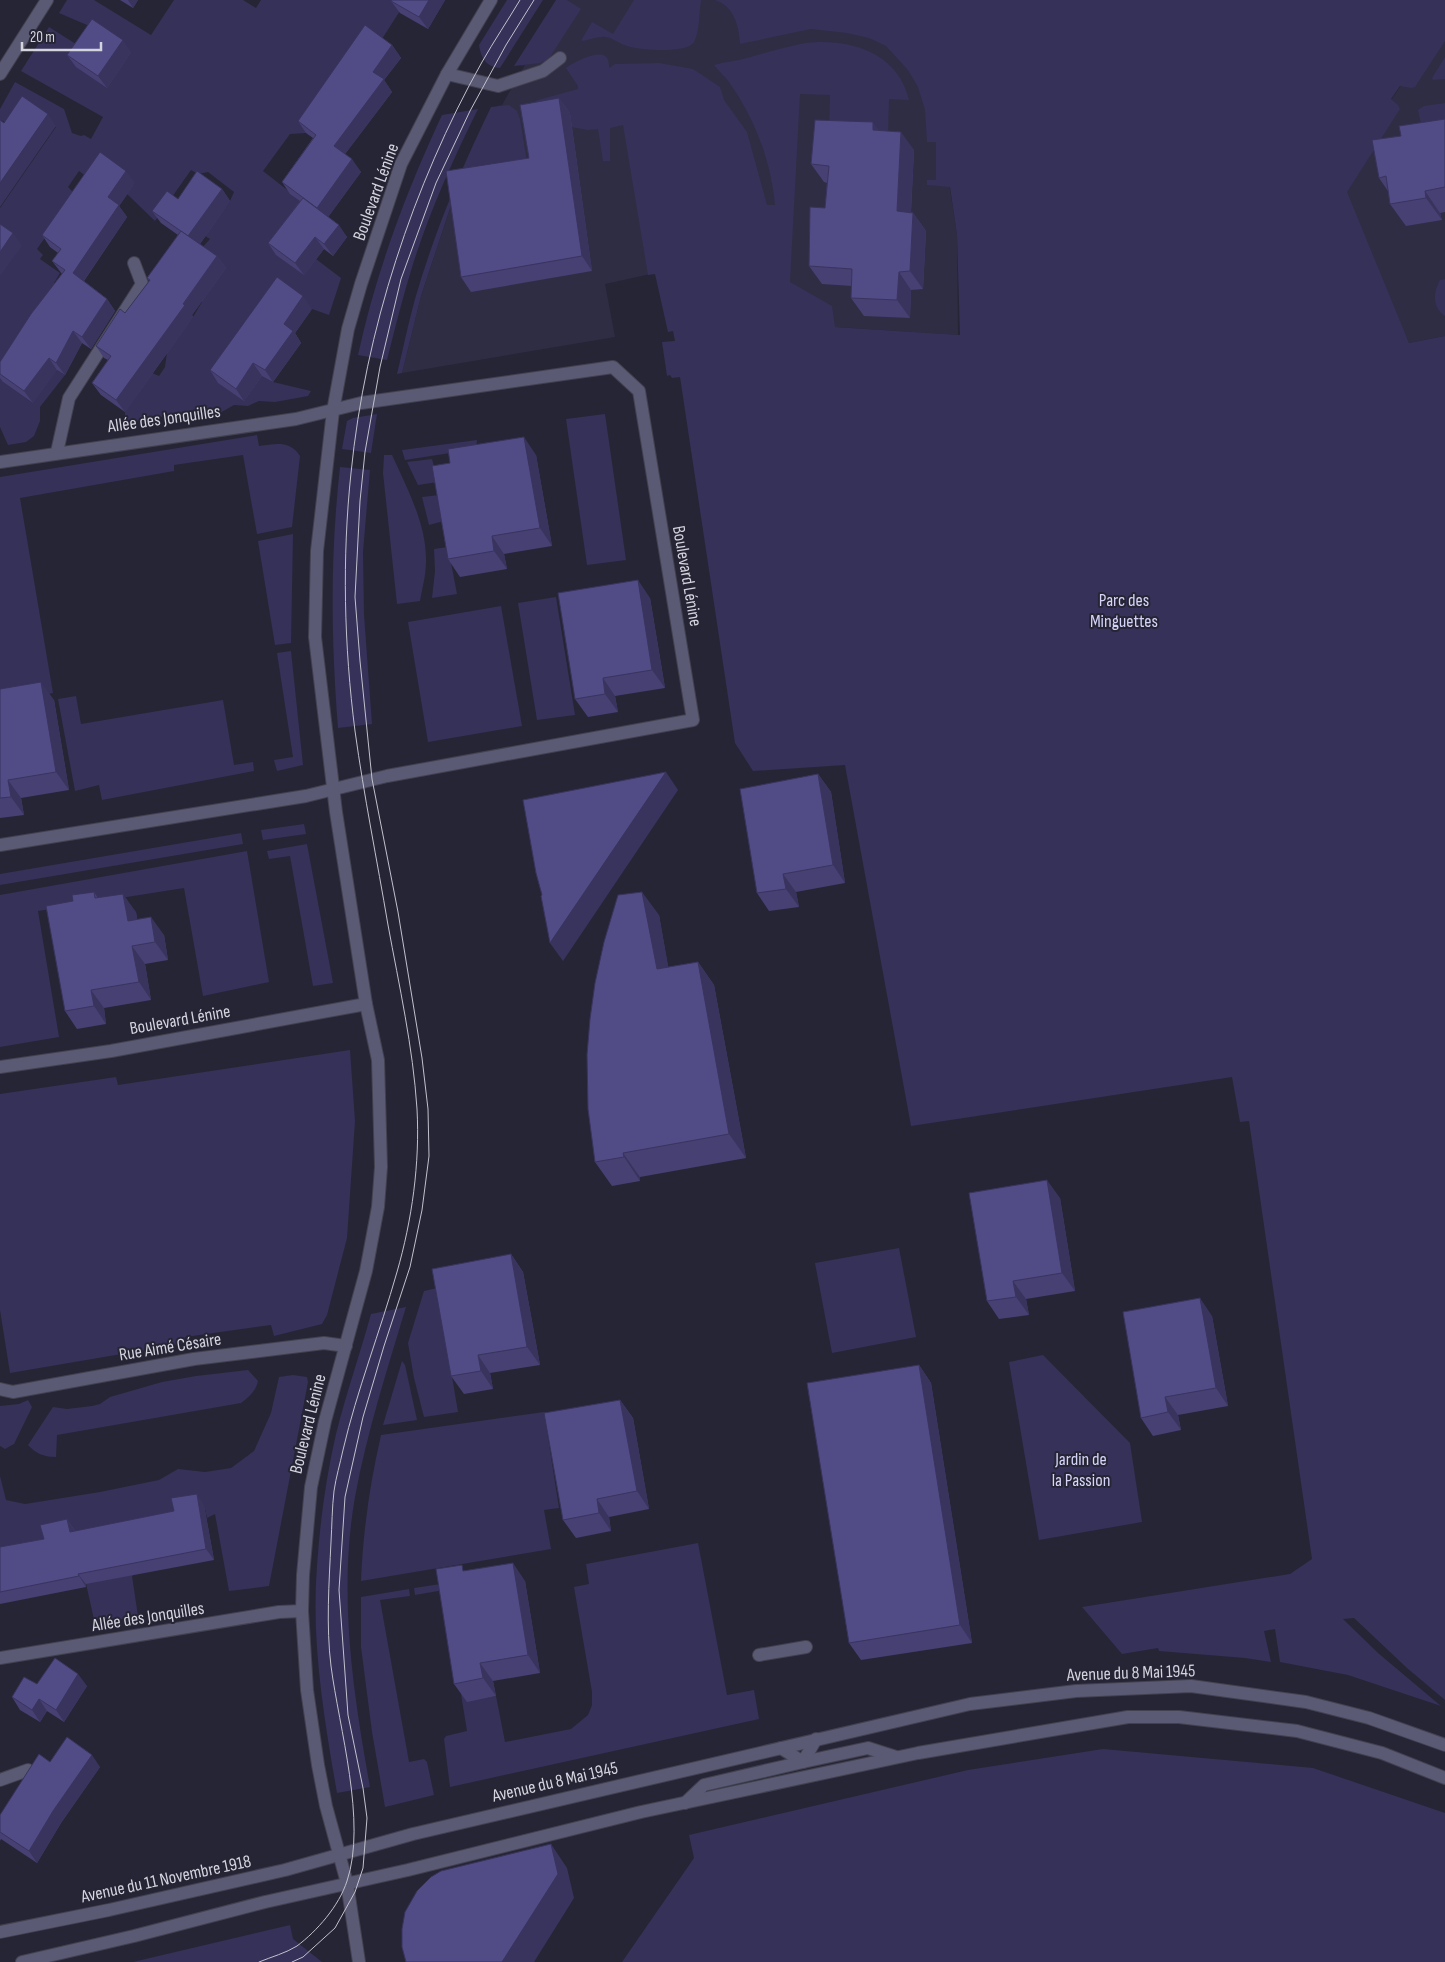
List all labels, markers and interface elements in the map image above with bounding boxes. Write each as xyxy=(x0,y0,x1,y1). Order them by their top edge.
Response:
scale bar xyxy=(22,20,101,52)
text: 20 m xyxy=(30,28,55,47)
street label: Boulevard Lénine xyxy=(349,140,403,244)
street label: Allée des Jonquilles xyxy=(105,401,222,437)
street label: Boulevard Lénine xyxy=(668,524,706,628)
park label: Parc des Minguettes xyxy=(1090,590,1158,632)
street label: Boulevard Lénine xyxy=(128,1001,232,1039)
street label: Rue Aimé Césaire xyxy=(117,1329,223,1365)
street label: Boulevard Lénine xyxy=(285,1372,331,1476)
park label: Jardin de la Passion xyxy=(1052,1449,1110,1491)
street label: Allée des Jonquilles xyxy=(89,1598,206,1636)
street label: Avenue du 8 Mai 1945 xyxy=(1065,1660,1196,1686)
street label: Avenue du 8 Mai 1945 xyxy=(489,1757,620,1807)
street label: Avenue du 11 Novembre 1918 xyxy=(78,1851,253,1907)

